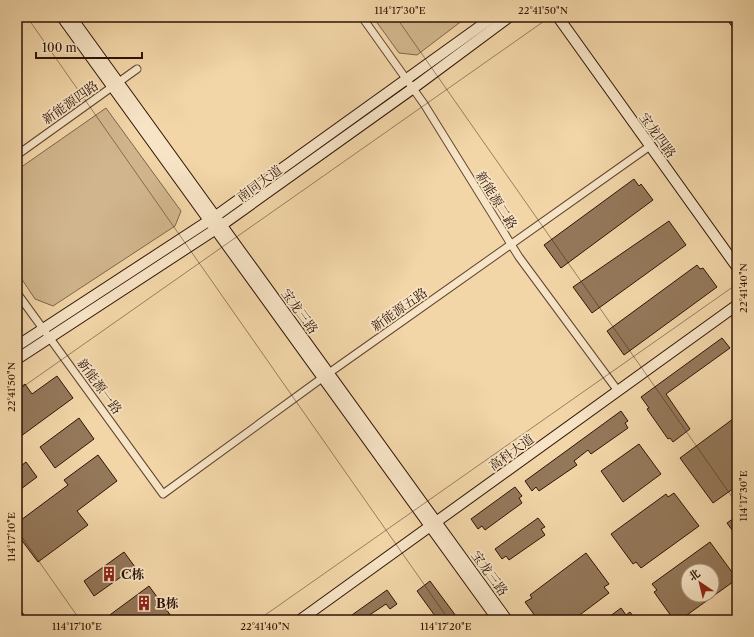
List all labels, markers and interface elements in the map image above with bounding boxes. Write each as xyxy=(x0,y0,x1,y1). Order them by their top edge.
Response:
text: 114°17'30"E xyxy=(374,4,426,17)
text: 22°41'50"N xyxy=(518,4,568,17)
scale bar xyxy=(36,34,142,60)
text: 100 m xyxy=(42,40,77,55)
street label: 新能源四路 xyxy=(39,77,101,127)
street label: 宝龙四路 xyxy=(636,109,680,161)
street label: 南同大道 xyxy=(233,161,285,205)
street label: 新能源二路 xyxy=(473,168,521,232)
text: 22°41'40"N xyxy=(737,263,750,313)
street label: 新能源五路 xyxy=(368,284,430,334)
street label: 宝龙三路 xyxy=(278,285,322,337)
street label: 新能源一路 xyxy=(74,355,126,417)
text: 22°41'50"N xyxy=(5,362,18,412)
street label: 高科大道 xyxy=(485,430,537,474)
text: 114°17'30"E xyxy=(737,470,750,522)
text: 114°17'10"E xyxy=(5,512,18,562)
street label: 宝龙三路 xyxy=(468,547,512,599)
north arrow xyxy=(680,563,720,603)
building icon: C栋 xyxy=(100,565,118,583)
place label: C栋 xyxy=(121,566,144,582)
text: 北 xyxy=(686,566,703,584)
building icon: B栋 xyxy=(135,594,153,612)
place label: B栋 xyxy=(156,595,179,611)
text: 114°17'10"E xyxy=(52,620,102,633)
text: 22°41'40"N xyxy=(240,620,290,633)
text: 114°17'20"E xyxy=(420,620,472,633)

